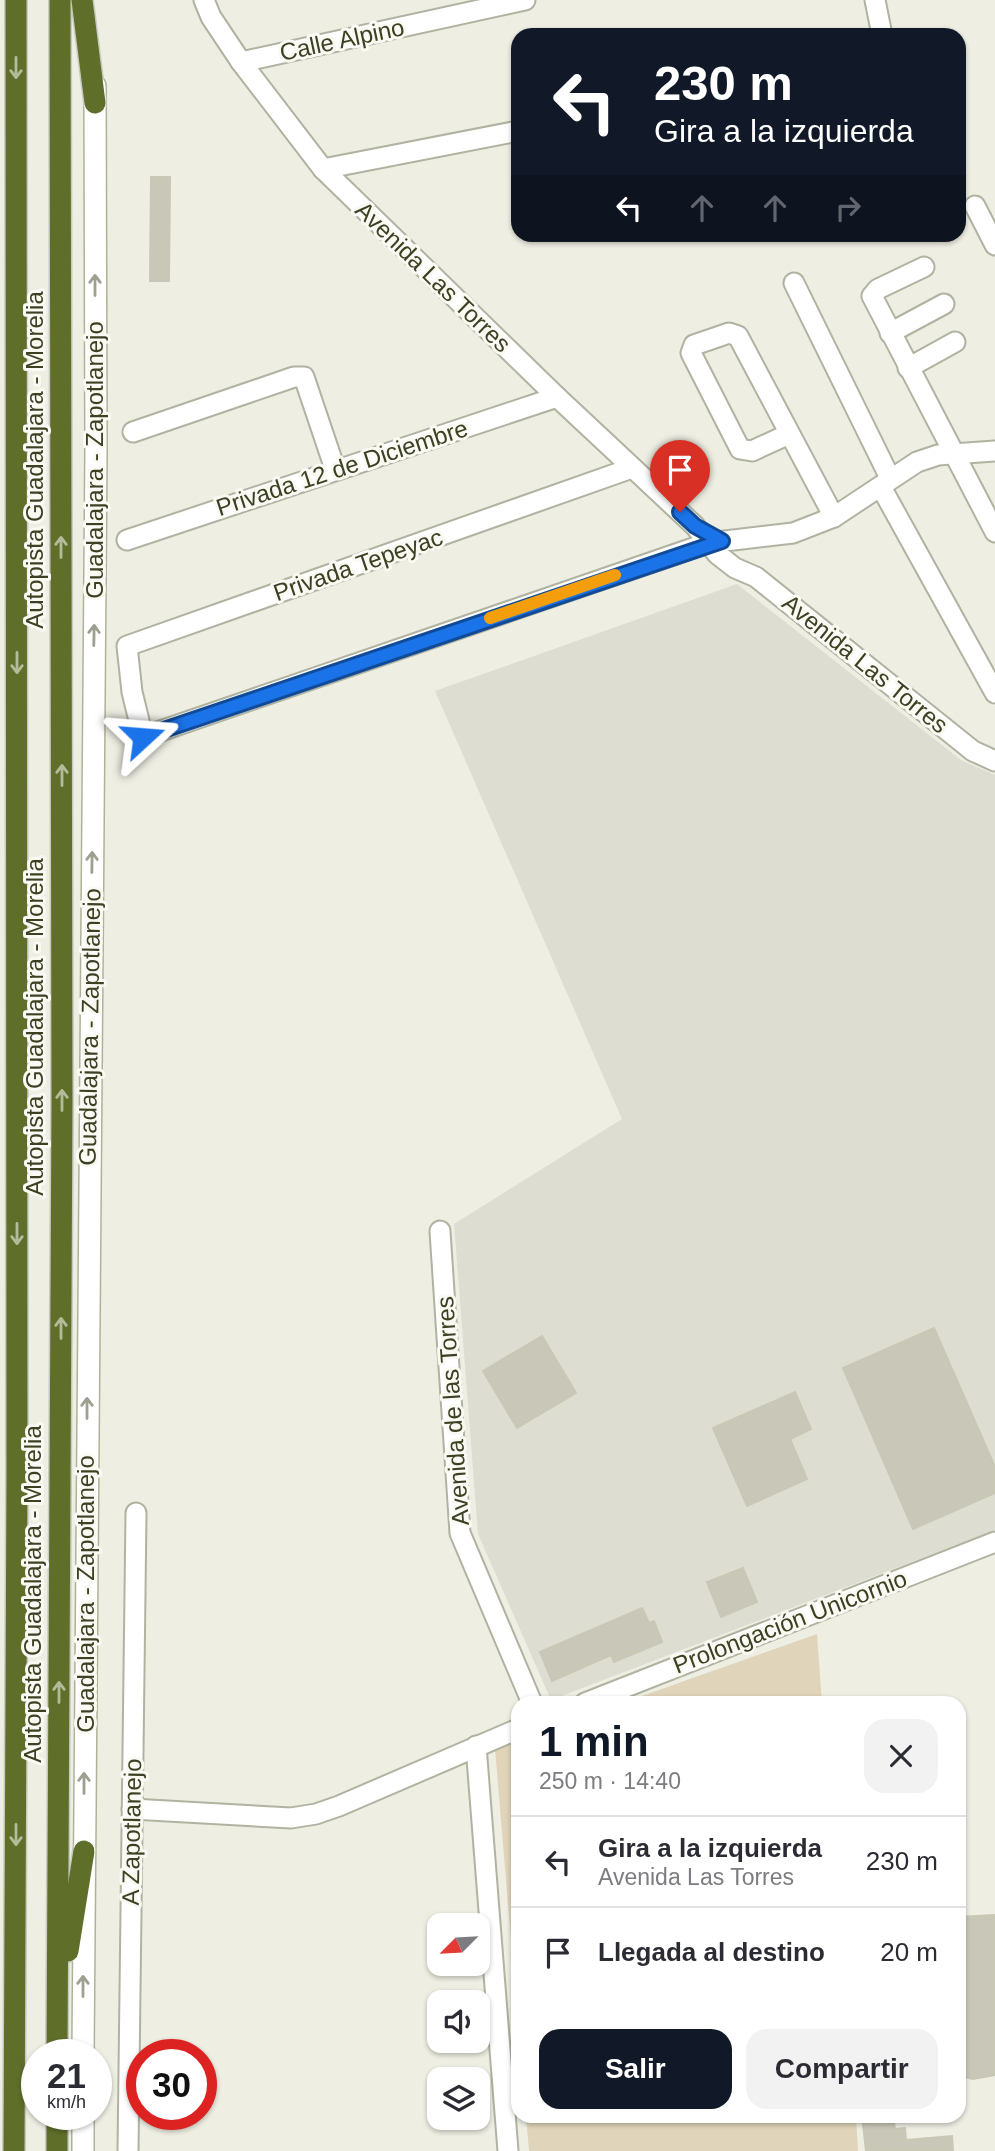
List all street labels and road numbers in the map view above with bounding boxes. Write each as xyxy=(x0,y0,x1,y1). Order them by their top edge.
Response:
street label: Calle Alpino xyxy=(277,13,407,66)
street label: Avenida Las Torres xyxy=(350,196,516,357)
street label: Autopista Guadalajara - Morelia xyxy=(21,291,48,629)
street label: Guadalajara - Zapotlanejo xyxy=(81,321,108,599)
street label: Privada 12 de Diciembre xyxy=(213,414,471,521)
street label: Privada Tepeyac xyxy=(270,523,446,606)
street label: Avenida Las Torres xyxy=(777,589,953,738)
street label: Autopista Guadalajara - Morelia xyxy=(21,858,48,1196)
street label: Guadalajara - Zapotlanejo xyxy=(74,888,105,1166)
street label: Avenida de las Torres xyxy=(431,1295,474,1527)
street label: Autopista Guadalajara - Morelia xyxy=(19,1425,46,1763)
street label: Guadalajara - Zapotlanejo xyxy=(72,1455,99,1733)
street label: Prolongación Unicornio xyxy=(669,1564,910,1679)
street label: A Zapotlanejo xyxy=(117,1758,146,1906)

